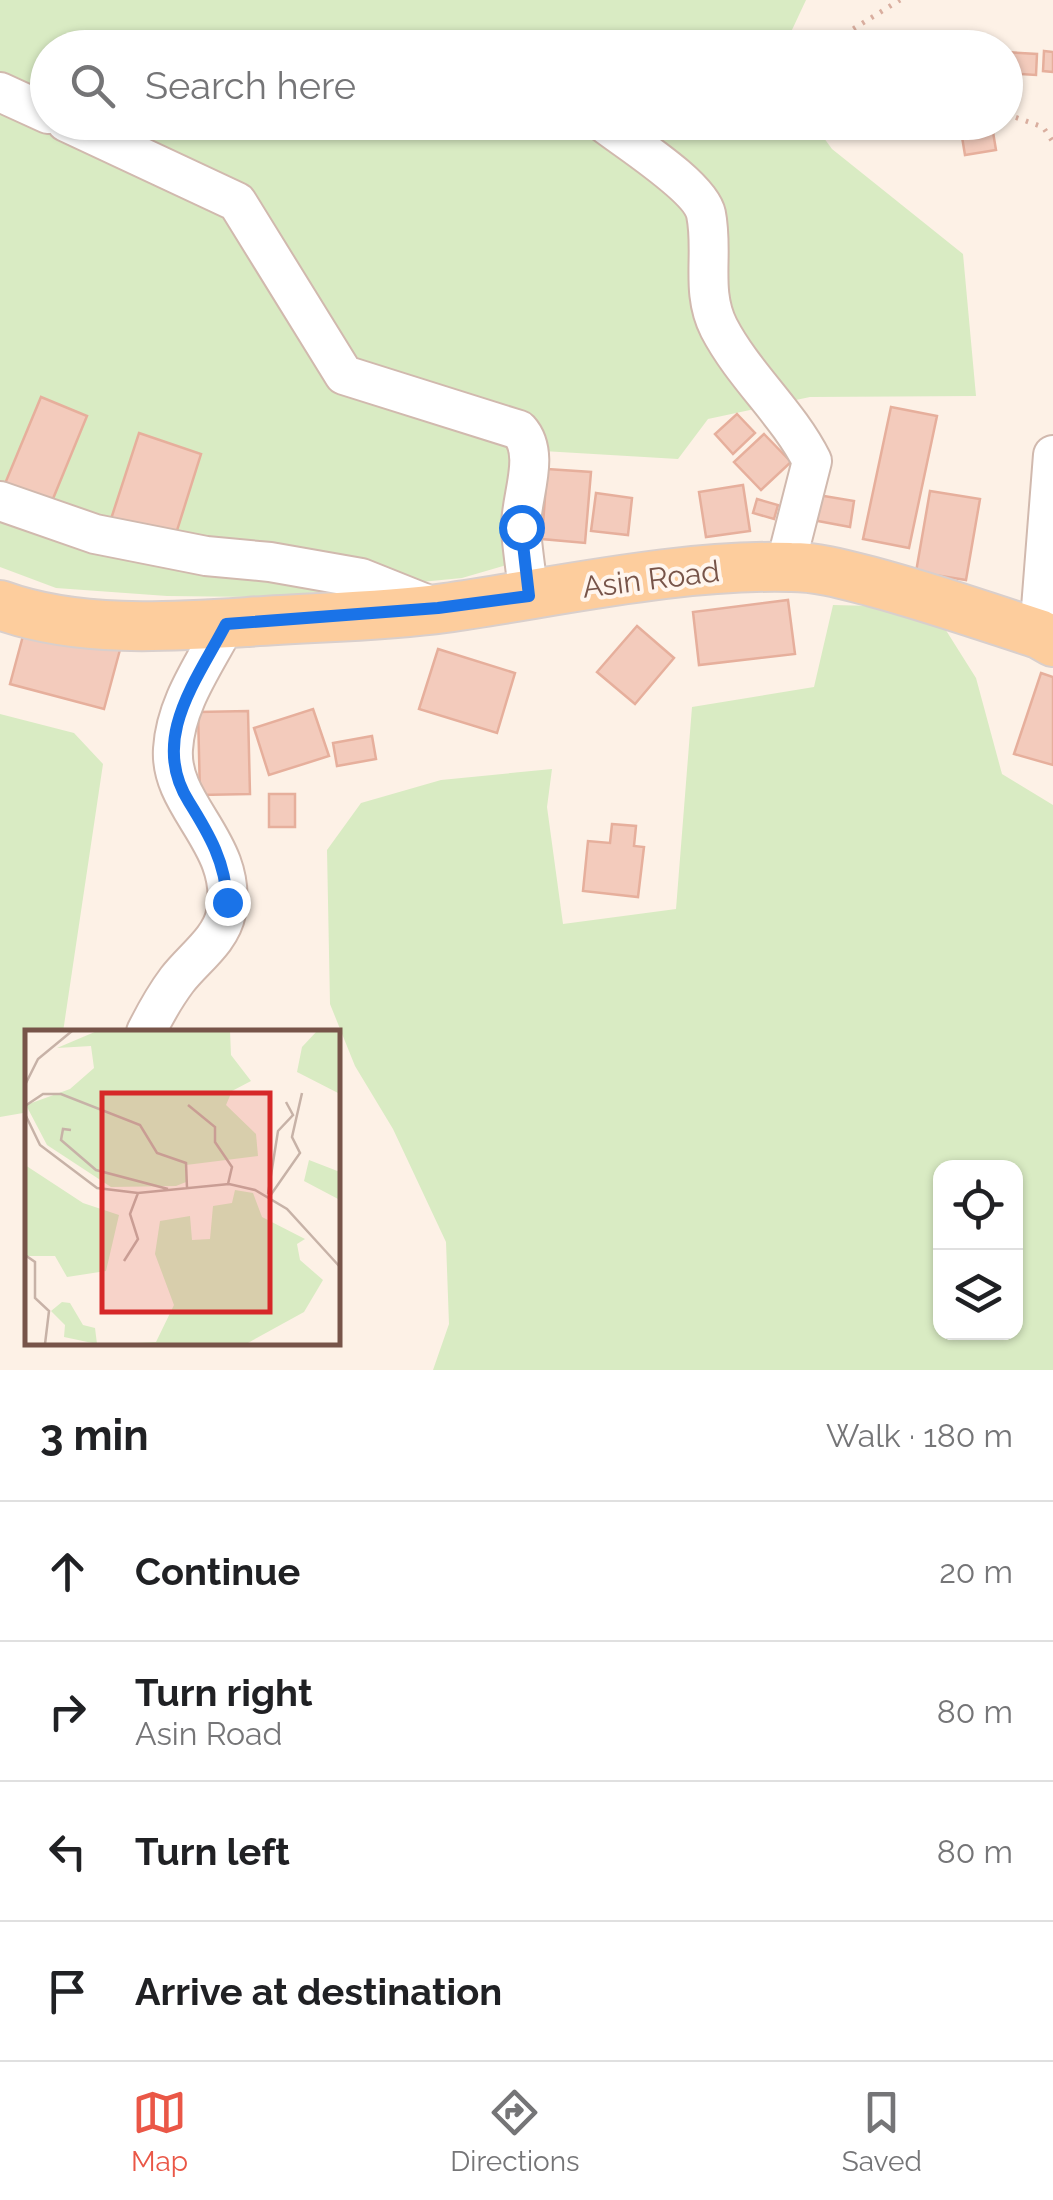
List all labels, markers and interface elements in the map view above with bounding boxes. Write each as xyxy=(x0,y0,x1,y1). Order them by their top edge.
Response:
search box xyxy=(30,30,1023,140)
icon: search xyxy=(65,58,120,113)
text: Search here xyxy=(145,63,356,108)
route start xyxy=(499,505,545,551)
street label: Asin Road xyxy=(580,553,722,605)
route end xyxy=(205,880,251,926)
inset map xyxy=(25,1030,340,1345)
map controls xyxy=(933,1160,1023,1340)
button: locate xyxy=(933,1160,1023,1250)
button: layers xyxy=(933,1250,1023,1340)
text: 3 min xyxy=(40,1411,149,1460)
text: Walk · 180 m xyxy=(826,1417,1013,1454)
icon: ahead xyxy=(40,1544,95,1599)
text: Continue xyxy=(135,1549,300,1594)
text: 20 m xyxy=(939,1553,1013,1590)
text: Turn right xyxy=(135,1670,312,1715)
icon: right xyxy=(40,1684,95,1739)
text: 80 m xyxy=(937,1693,1013,1730)
text: Asin Road xyxy=(135,1715,282,1752)
icon: left xyxy=(40,1824,95,1879)
text: Turn left xyxy=(135,1829,290,1874)
text: 80 m xyxy=(937,1833,1013,1870)
icon: arrive xyxy=(40,1964,95,2019)
text: Arrive at destination xyxy=(135,1969,502,2014)
tab: Map xyxy=(131,2085,188,2178)
tab: Directions xyxy=(450,2085,580,2178)
tab: Saved xyxy=(842,2085,922,2178)

